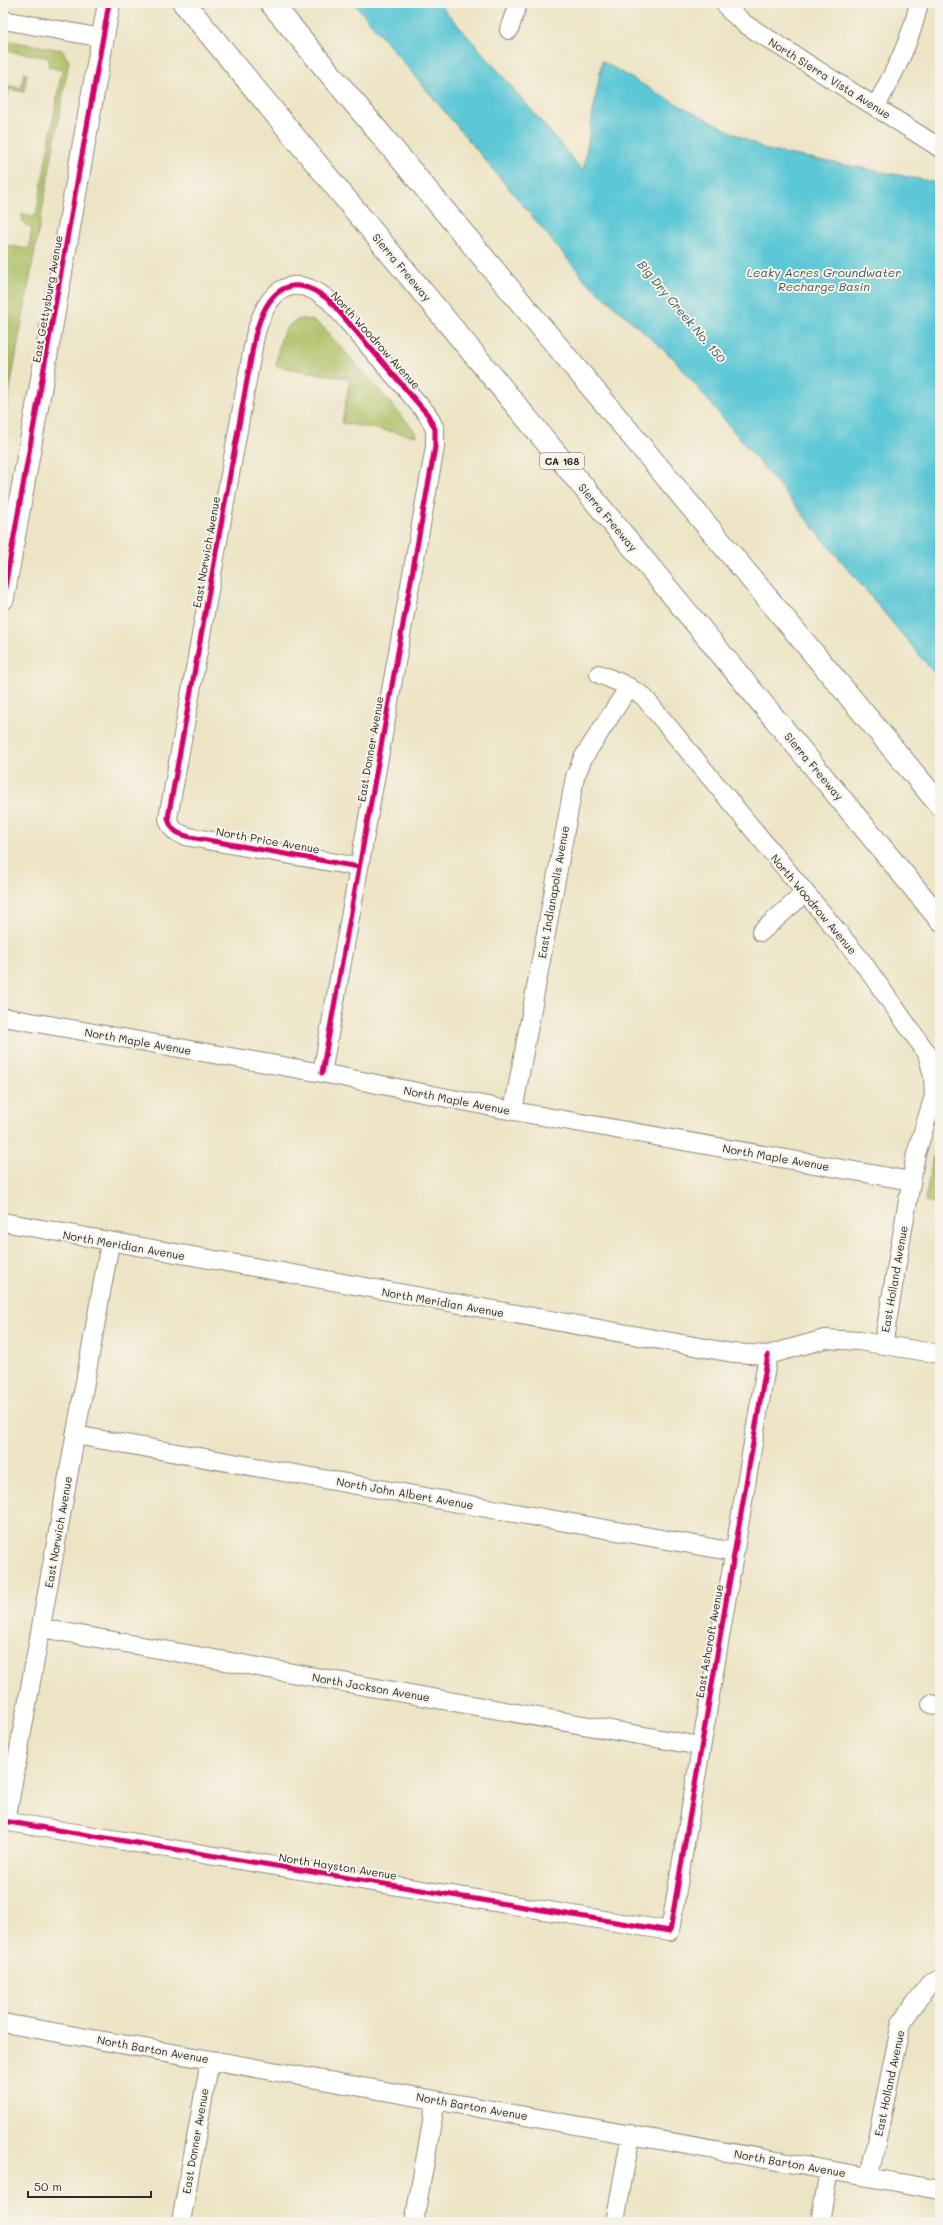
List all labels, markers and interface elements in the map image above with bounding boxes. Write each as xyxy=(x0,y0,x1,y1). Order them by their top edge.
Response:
street label: North Sierra Vista Avenue xyxy=(766,34,894,122)
street label: Sierra Freeway xyxy=(369,230,435,304)
street label: East Gettysburg Avenue xyxy=(28,234,66,364)
water label: Big Dry Creek No. 150 xyxy=(634,256,730,366)
water label: Leaky Acres Groundwater Recharge Basin xyxy=(747,264,901,294)
street label: North Woodrow Avenue xyxy=(328,288,424,392)
road number: CA 168 xyxy=(540,453,584,469)
street label: Sierra Freeway xyxy=(575,480,641,554)
street label: East Norwich Avenue xyxy=(189,495,223,609)
street label: East Donner Avenue xyxy=(353,695,387,803)
street label: Sierra Freeway xyxy=(781,729,847,803)
street label: North Price Avenue xyxy=(215,823,321,857)
street label: East Indianapolis Avenue xyxy=(534,824,572,959)
street label: North Woodrow Avenue xyxy=(768,851,861,957)
street label: North Maple Avenue xyxy=(83,1024,193,1058)
street label: North Maple Avenue xyxy=(402,1082,512,1118)
street label: North Maple Avenue xyxy=(721,1140,831,1174)
street label: East Holland Avenue xyxy=(877,1224,911,1334)
street label: North Meridian Avenue xyxy=(62,1227,187,1263)
street label: North Meridian Avenue xyxy=(381,1284,506,1320)
street label: North John Albert Avenue xyxy=(335,1474,475,1513)
street label: East Norwich Avenue xyxy=(41,1475,75,1589)
street label: East Ashcroft Avenue xyxy=(692,1583,726,1699)
street label: North Jackson Avenue xyxy=(311,1669,431,1705)
street label: North Hayston Avenue xyxy=(278,1849,398,1883)
street label: East Holland Avenue xyxy=(870,2028,908,2138)
street label: North Barton Avenue xyxy=(96,2032,210,2066)
street label: East Donner Avenue xyxy=(178,2087,212,2195)
street label: North Barton Avenue xyxy=(415,2089,529,2123)
street label: North Barton Avenue xyxy=(733,2146,847,2180)
scale bar xyxy=(28,2173,151,2199)
text: 50 m xyxy=(34,2178,62,2194)

